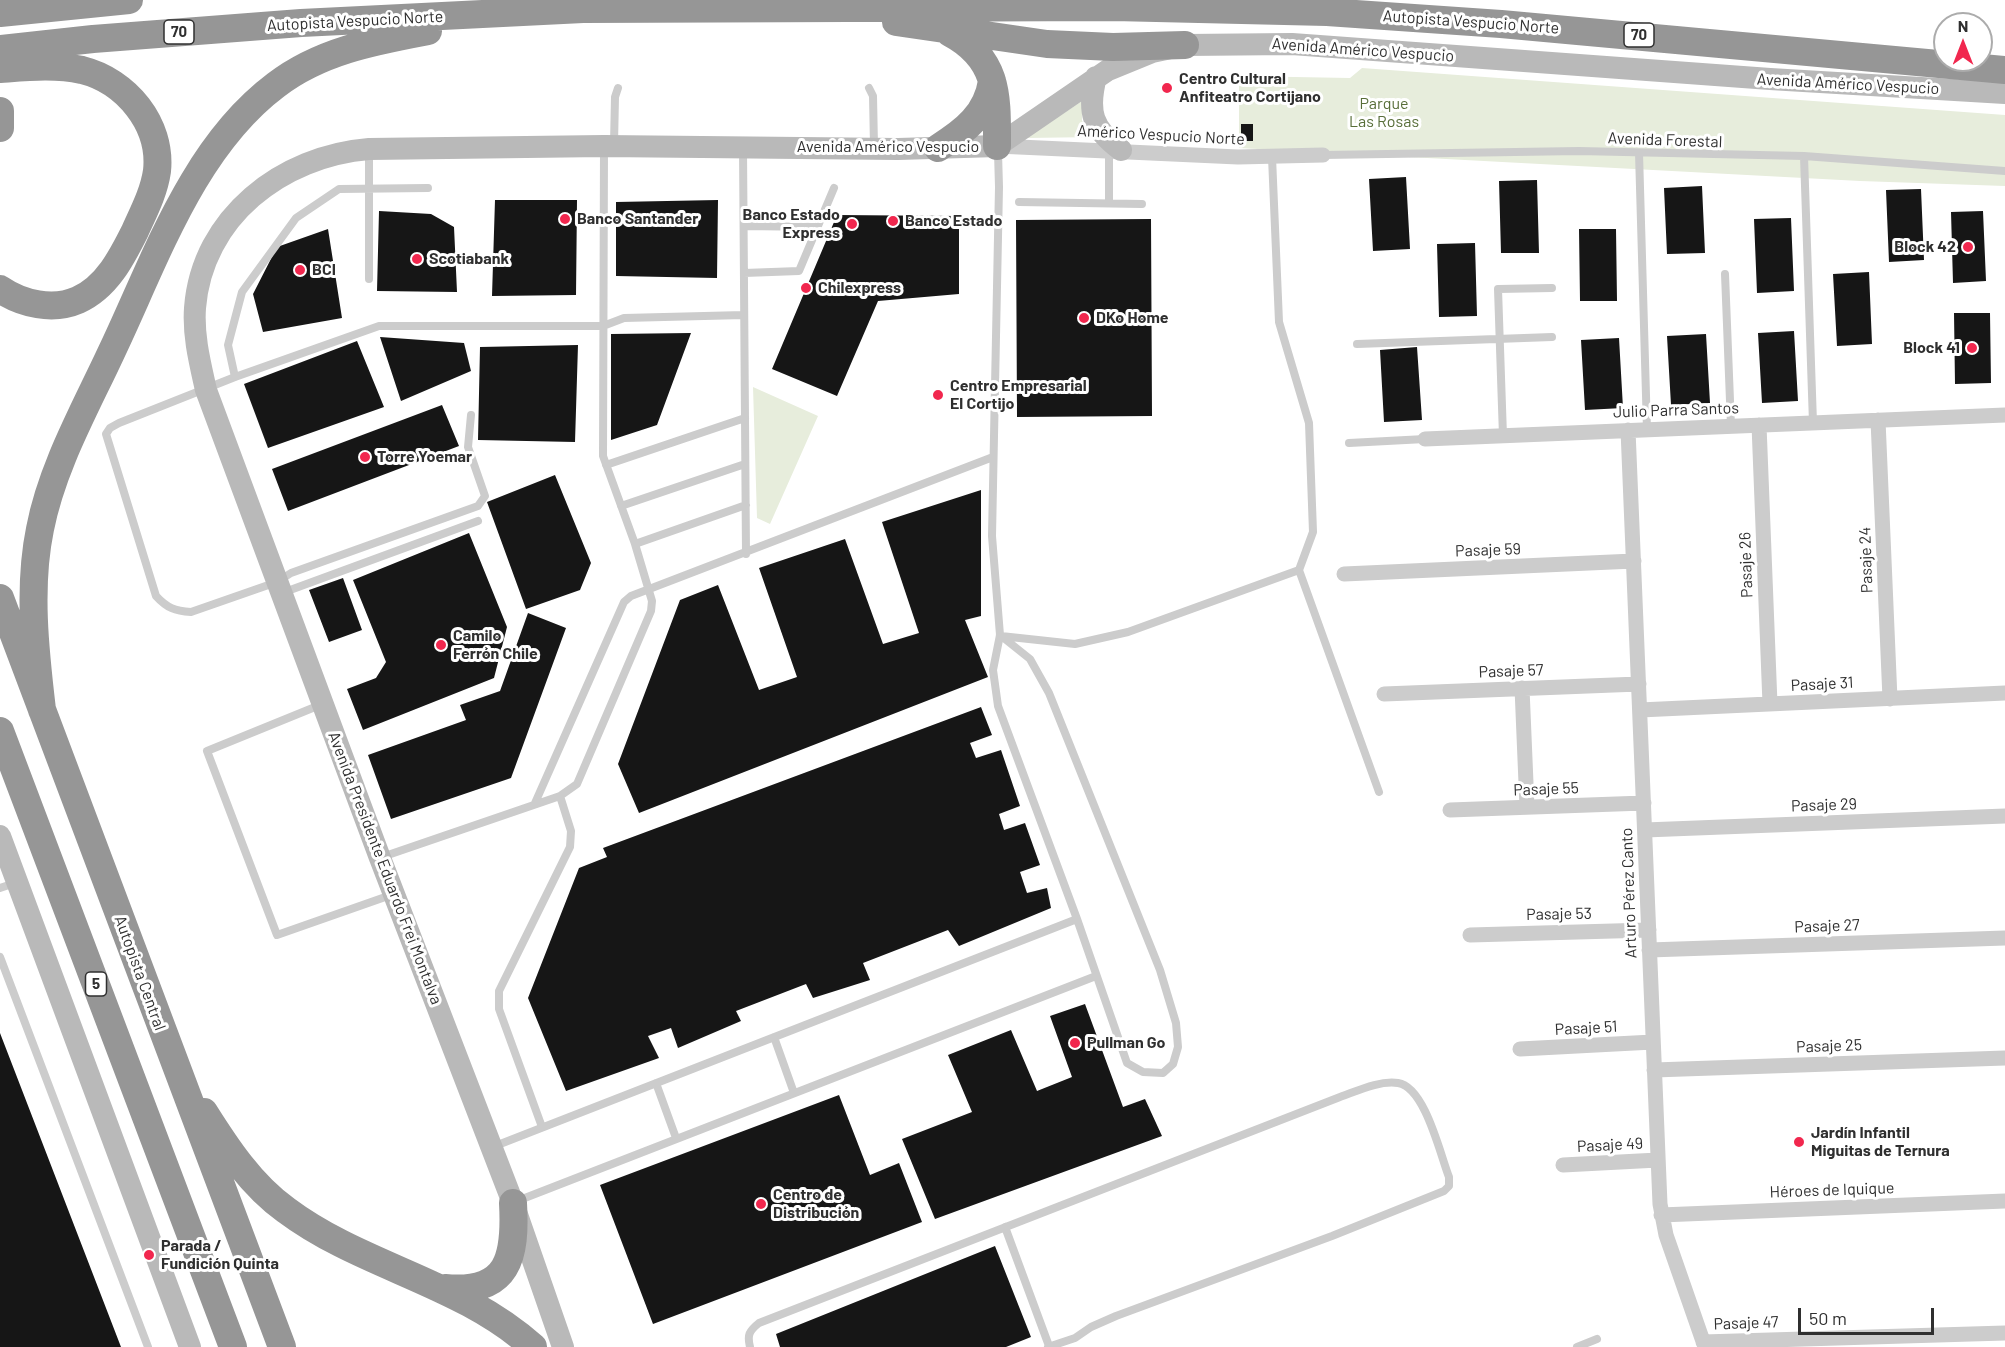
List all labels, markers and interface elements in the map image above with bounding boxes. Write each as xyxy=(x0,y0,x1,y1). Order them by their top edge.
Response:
street label: Autopista Vespucio Norte xyxy=(1382,6,1560,38)
street label: Autopista Vespucio Norte xyxy=(266,7,444,35)
north arrow xyxy=(1933,12,1993,72)
text: N xyxy=(1958,16,1968,35)
road number: 70 xyxy=(164,20,194,44)
road number: 70 xyxy=(1624,23,1654,47)
street label: Avenida Américo Vespucio xyxy=(1271,34,1455,66)
place label: Centro Cultural Anfiteatro Cortijano xyxy=(1179,69,1321,107)
street label: Avenida Américo Vespucio xyxy=(1756,70,1940,98)
marker: Centro Cultural Anfiteatro Cortijano xyxy=(1160,81,1174,95)
park label: Parque Las Rosas xyxy=(1349,94,1419,132)
street label: Américo Vespucio Norte xyxy=(1077,121,1245,149)
street label: Avenida Forestal xyxy=(1607,128,1723,152)
street label: Avenida Américo Vespucio xyxy=(797,137,979,157)
place label: Banco Estado Express xyxy=(743,205,840,243)
place label: Banco Santander xyxy=(577,209,698,229)
place label: Banco Estado xyxy=(905,211,1002,231)
marker: Banco Santander xyxy=(558,212,572,226)
marker: Banco Estado xyxy=(886,214,900,228)
marker: Banco Estado Express xyxy=(845,217,859,231)
place label: Block 42 xyxy=(1894,237,1956,257)
marker: Block 42 xyxy=(1961,240,1975,254)
place label: Scotiabank xyxy=(429,249,509,269)
marker: Scotiabank xyxy=(410,252,424,266)
place label: BCI xyxy=(312,260,336,280)
marker: BCI xyxy=(293,263,307,277)
place label: Chilexpress xyxy=(818,278,901,298)
marker: Chilexpress xyxy=(799,281,813,295)
place label: DKo Home xyxy=(1096,308,1168,328)
marker: DKo Home xyxy=(1077,311,1091,325)
place label: Block 41 xyxy=(1903,338,1960,358)
marker: Block 41 xyxy=(1965,341,1979,355)
place label: Centro Empresarial El Cortijo xyxy=(950,376,1087,414)
marker: Centro Empresarial El Cortijo xyxy=(931,388,945,402)
street label: Julio Parra Santos xyxy=(1613,398,1739,422)
place label: Torre Yoemar xyxy=(377,447,472,467)
marker: Torre Yoemar xyxy=(358,450,372,464)
street label: Pasaje 24 xyxy=(1855,526,1877,594)
street label: Pasaje 26 xyxy=(1735,532,1757,598)
street label: Pasaje 59 xyxy=(1455,539,1521,561)
place label: Camilo Ferrón Chile xyxy=(453,626,538,664)
marker: Camilo Ferrón Chile xyxy=(434,638,448,652)
street label: Pasaje 57 xyxy=(1478,660,1544,682)
street label: Pasaje 31 xyxy=(1790,673,1854,695)
street label: Avenida Presidente Eduardo Frei Montalva xyxy=(324,729,446,1007)
street label: Pasaje 55 xyxy=(1513,778,1579,800)
street label: Pasaje 29 xyxy=(1791,794,1857,816)
street label: Arturo Pérez Canto xyxy=(1617,827,1641,959)
street label: Pasaje 53 xyxy=(1526,904,1592,924)
street label: Autopista Central xyxy=(110,913,170,1033)
street label: Pasaje 27 xyxy=(1794,915,1860,937)
road number: 5 xyxy=(86,972,106,996)
street label: Pasaje 51 xyxy=(1554,1017,1618,1039)
place label: Pullman Go xyxy=(1087,1033,1166,1053)
street label: Pasaje 25 xyxy=(1796,1035,1862,1057)
marker: Pullman Go xyxy=(1068,1036,1082,1050)
place label: Jardín Infantil Miguitas de Ternura xyxy=(1811,1123,1950,1161)
street label: Pasaje 49 xyxy=(1576,1134,1644,1156)
marker: Jardín Infantil Miguitas de Ternura xyxy=(1792,1135,1806,1149)
street label: Héroes de Iquique xyxy=(1769,1178,1895,1202)
place label: Centro de Distribución xyxy=(773,1185,859,1223)
marker: Centro de Distribución xyxy=(754,1197,768,1211)
place label: Parada / Fundición Quinta xyxy=(161,1236,279,1274)
marker: Parada / Fundición Quinta xyxy=(142,1248,156,1262)
scale bar xyxy=(1801,1296,1938,1334)
text: 50 m xyxy=(1809,1307,1847,1329)
street label: Pasaje 47 xyxy=(1713,1312,1779,1334)

